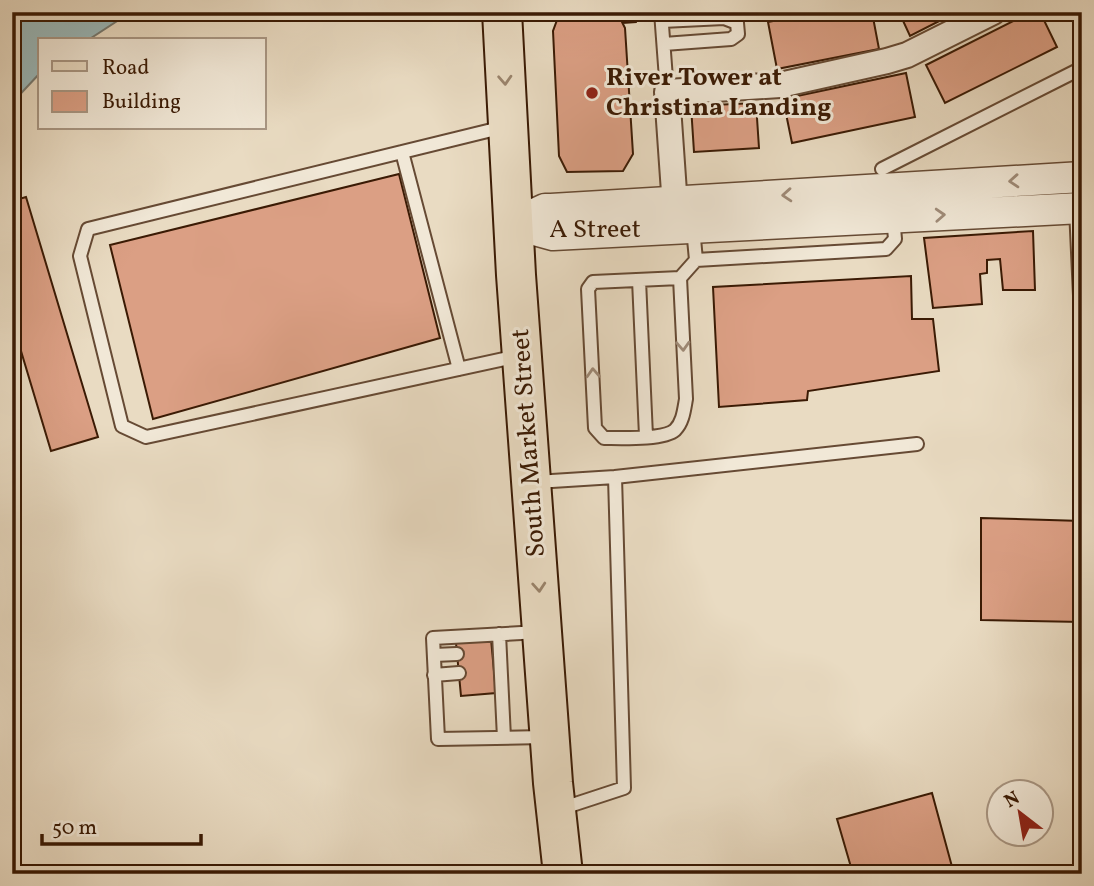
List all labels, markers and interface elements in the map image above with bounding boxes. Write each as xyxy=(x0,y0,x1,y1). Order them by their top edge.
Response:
legend xyxy=(38,38,266,130)
text: Road xyxy=(102,54,149,83)
place label: River Tower at Christina Landing xyxy=(606,60,831,126)
one-way arrow xyxy=(498,75,513,86)
marker: River Tower at Christina Landing xyxy=(584,85,600,101)
text: Building xyxy=(102,88,181,117)
one-way arrow xyxy=(1008,174,1019,189)
one-way arrow xyxy=(781,188,792,203)
one-way arrow xyxy=(934,208,945,223)
street label: A Street xyxy=(549,212,641,248)
street label: South Market Street xyxy=(503,327,555,559)
one-way arrow xyxy=(676,341,691,352)
one-way arrow xyxy=(585,367,600,378)
one-way arrow xyxy=(531,582,546,593)
north arrow xyxy=(986,778,1056,848)
text: N xyxy=(1000,785,1025,815)
scale bar xyxy=(42,802,201,846)
text: 50 m xyxy=(52,814,97,843)

